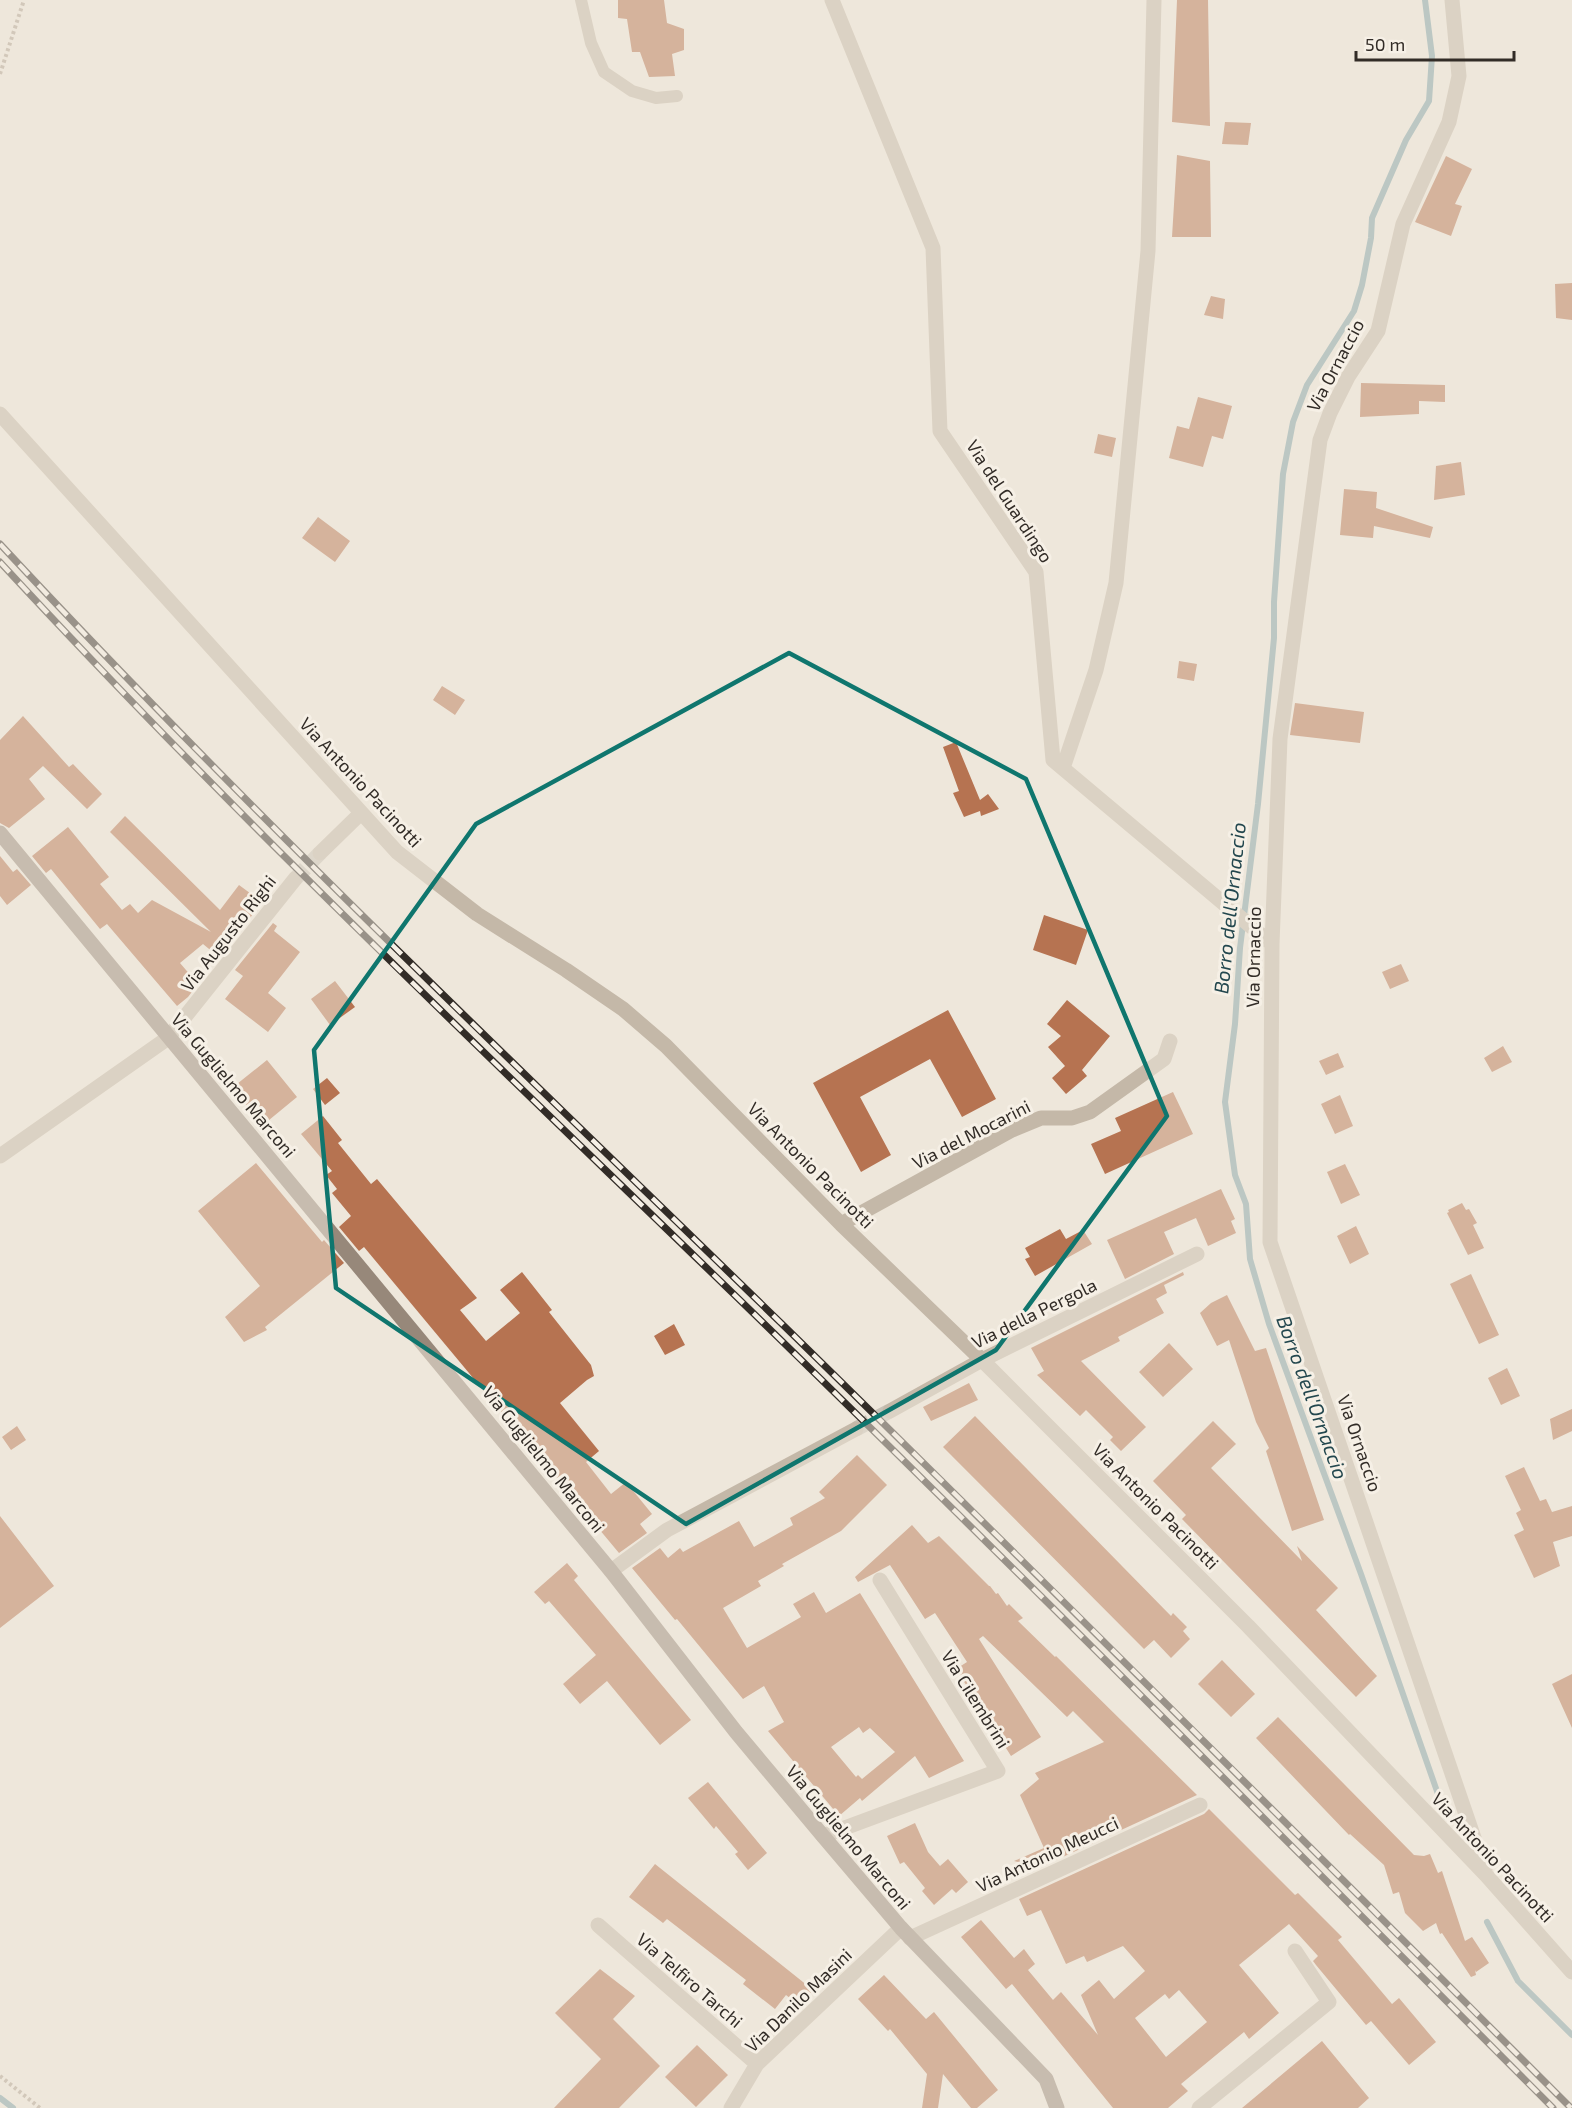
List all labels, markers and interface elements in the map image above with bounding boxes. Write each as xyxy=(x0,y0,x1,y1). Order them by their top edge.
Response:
scale bar xyxy=(1356,24,1514,62)
text: 50 m xyxy=(1365,33,1405,55)
street label: Via Ornaccio xyxy=(1302,315,1368,415)
street label: Via del Guardingo xyxy=(962,435,1058,567)
street label: Via Antonio Pacinotti xyxy=(295,713,427,851)
water label: Borro dell'Ornaccio xyxy=(1208,821,1250,995)
street label: Via Augusto Righi xyxy=(176,870,280,996)
street label: Via Ornaccio xyxy=(1241,906,1265,1008)
street label: Via Guglielmo Marconi xyxy=(167,1008,301,1162)
street label: Via del Mocarini xyxy=(908,1095,1034,1173)
street label: Via Antonio Pacinotti xyxy=(743,1097,879,1233)
street label: Via della Pergola xyxy=(968,1273,1100,1353)
water label: Borro dell'Ornaccio xyxy=(1272,1312,1354,1482)
street label: Via Guglielmo Marconi xyxy=(478,1381,610,1537)
street label: Via Ornaccio xyxy=(1333,1392,1387,1494)
street label: Via Antonio Pacinotti xyxy=(1088,1438,1224,1574)
street label: Via Cilembrini xyxy=(937,1646,1015,1752)
street label: Via Guglielmo Marconi xyxy=(782,1760,916,1914)
street label: Via Antonio Pacinotti xyxy=(1427,1788,1559,1926)
street label: Via Antonio Meucci xyxy=(972,1811,1122,1897)
street label: Via Telfiro Tarchi xyxy=(632,1928,748,2032)
street label: Via Danilo Masini xyxy=(740,1944,856,2056)

